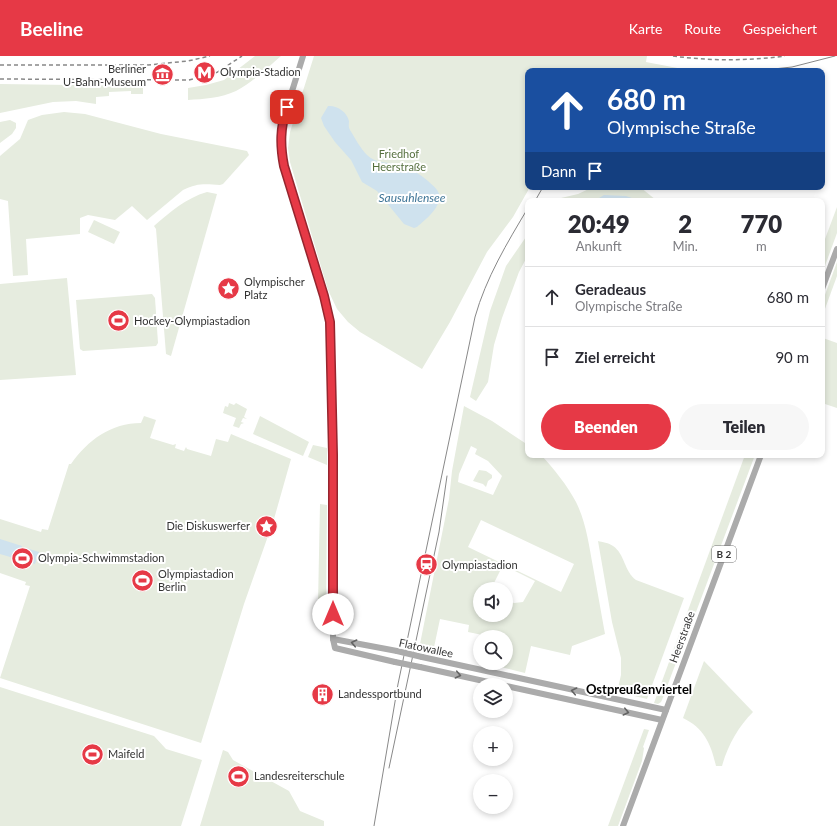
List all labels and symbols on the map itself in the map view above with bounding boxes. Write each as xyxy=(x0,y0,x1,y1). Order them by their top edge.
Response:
metro station icon: Olympia-Stadion xyxy=(191,59,217,85)
place label: Berliner U-Bahn-Museum xyxy=(63,62,146,88)
museum icon: Berliner U-Bahn-Museum xyxy=(149,62,175,88)
place label: Olympia-Stadion xyxy=(220,65,301,78)
pin xyxy=(270,90,304,124)
park label: Friedhof Heerstraße xyxy=(372,147,426,173)
water label: Sausuhlensee xyxy=(378,190,446,205)
place icon: Olympischer Platz xyxy=(216,275,242,301)
place label: Olympischer Platz xyxy=(244,275,305,301)
sports icon: Hockey-Olympiastadion xyxy=(105,308,131,334)
place label: Hockey-Olympiastadion xyxy=(134,314,250,327)
place icon: Die Diskuswerfer xyxy=(253,513,279,539)
place label: Die Diskuswerfer xyxy=(166,519,250,532)
sports icon: Olympia-Schwimmstadion xyxy=(9,545,35,571)
road number: B 2 xyxy=(712,546,736,562)
place label: Olympia-Schwimmstadion xyxy=(38,551,164,564)
station icon: Olympiastadion xyxy=(414,552,440,578)
place label: Olympiastadion xyxy=(442,558,518,571)
sports icon: Olympiastadion Berlin xyxy=(130,567,156,593)
place label: Olympiastadion Berlin xyxy=(158,567,234,593)
position arrow xyxy=(312,593,354,635)
street label: Heerstraße xyxy=(666,609,697,664)
street label: Flatowallee xyxy=(398,635,455,660)
one-way arrow xyxy=(351,639,357,647)
one-way arrow xyxy=(455,671,461,679)
building icon: Landessportbund xyxy=(310,681,336,707)
district label: Ostpreußenviertel xyxy=(586,681,692,697)
place label: Landessportbund xyxy=(338,687,422,700)
one-way arrow xyxy=(571,687,577,695)
one-way arrow xyxy=(623,708,629,716)
sports icon: Maifeld xyxy=(79,741,105,767)
place label: Maifeld xyxy=(108,747,144,760)
sports icon: Landesreiterschule xyxy=(225,763,251,789)
place label: Landesreiterschule xyxy=(254,769,345,782)

